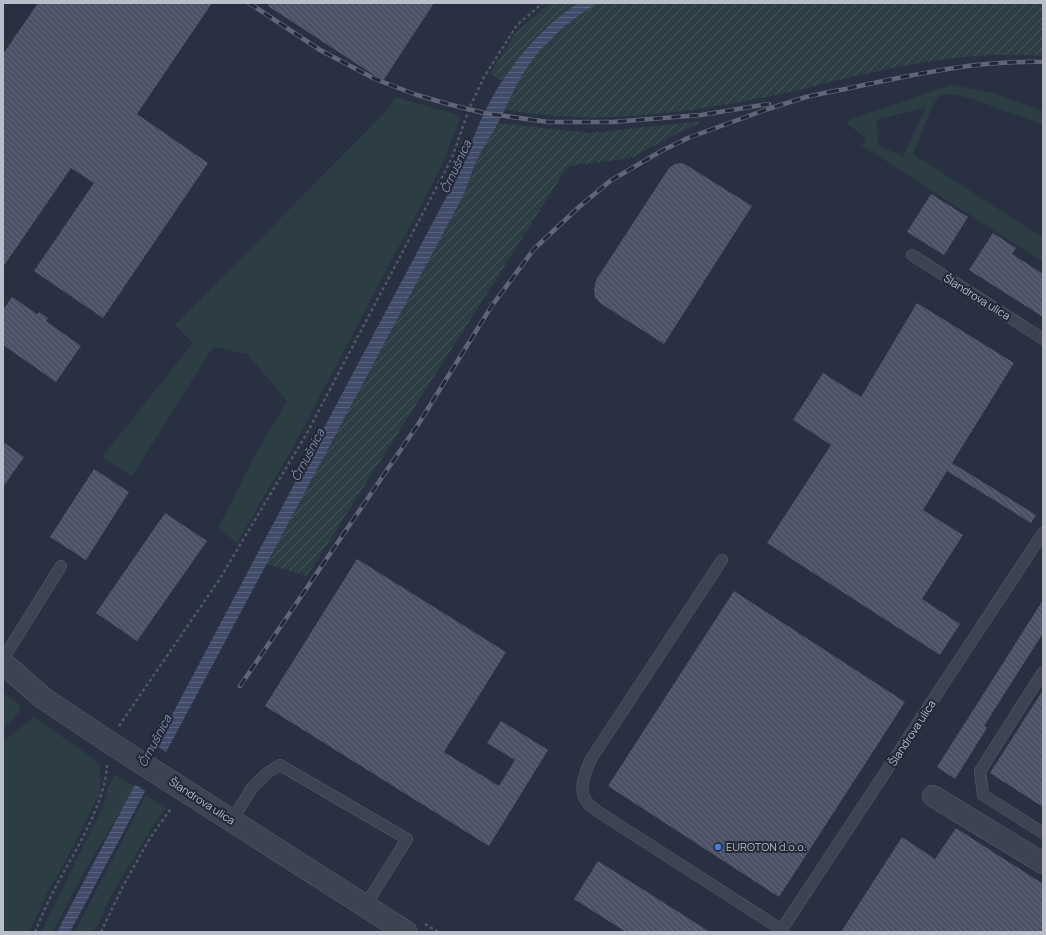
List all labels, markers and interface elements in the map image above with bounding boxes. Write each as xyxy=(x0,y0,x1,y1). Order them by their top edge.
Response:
water label: Črnušnica xyxy=(436,136,476,196)
street label: Šlandrova ulica xyxy=(941,270,1013,323)
water label: Črnušnica xyxy=(287,425,329,484)
street label: Šlandrova ulica xyxy=(885,697,939,769)
water label: Črnušnica xyxy=(134,711,176,770)
street label: Šlandrova ulica xyxy=(166,774,238,828)
place label: EUROTON d.o.o. xyxy=(726,839,806,854)
marker: EUROTON d.o.o. xyxy=(713,842,723,852)

